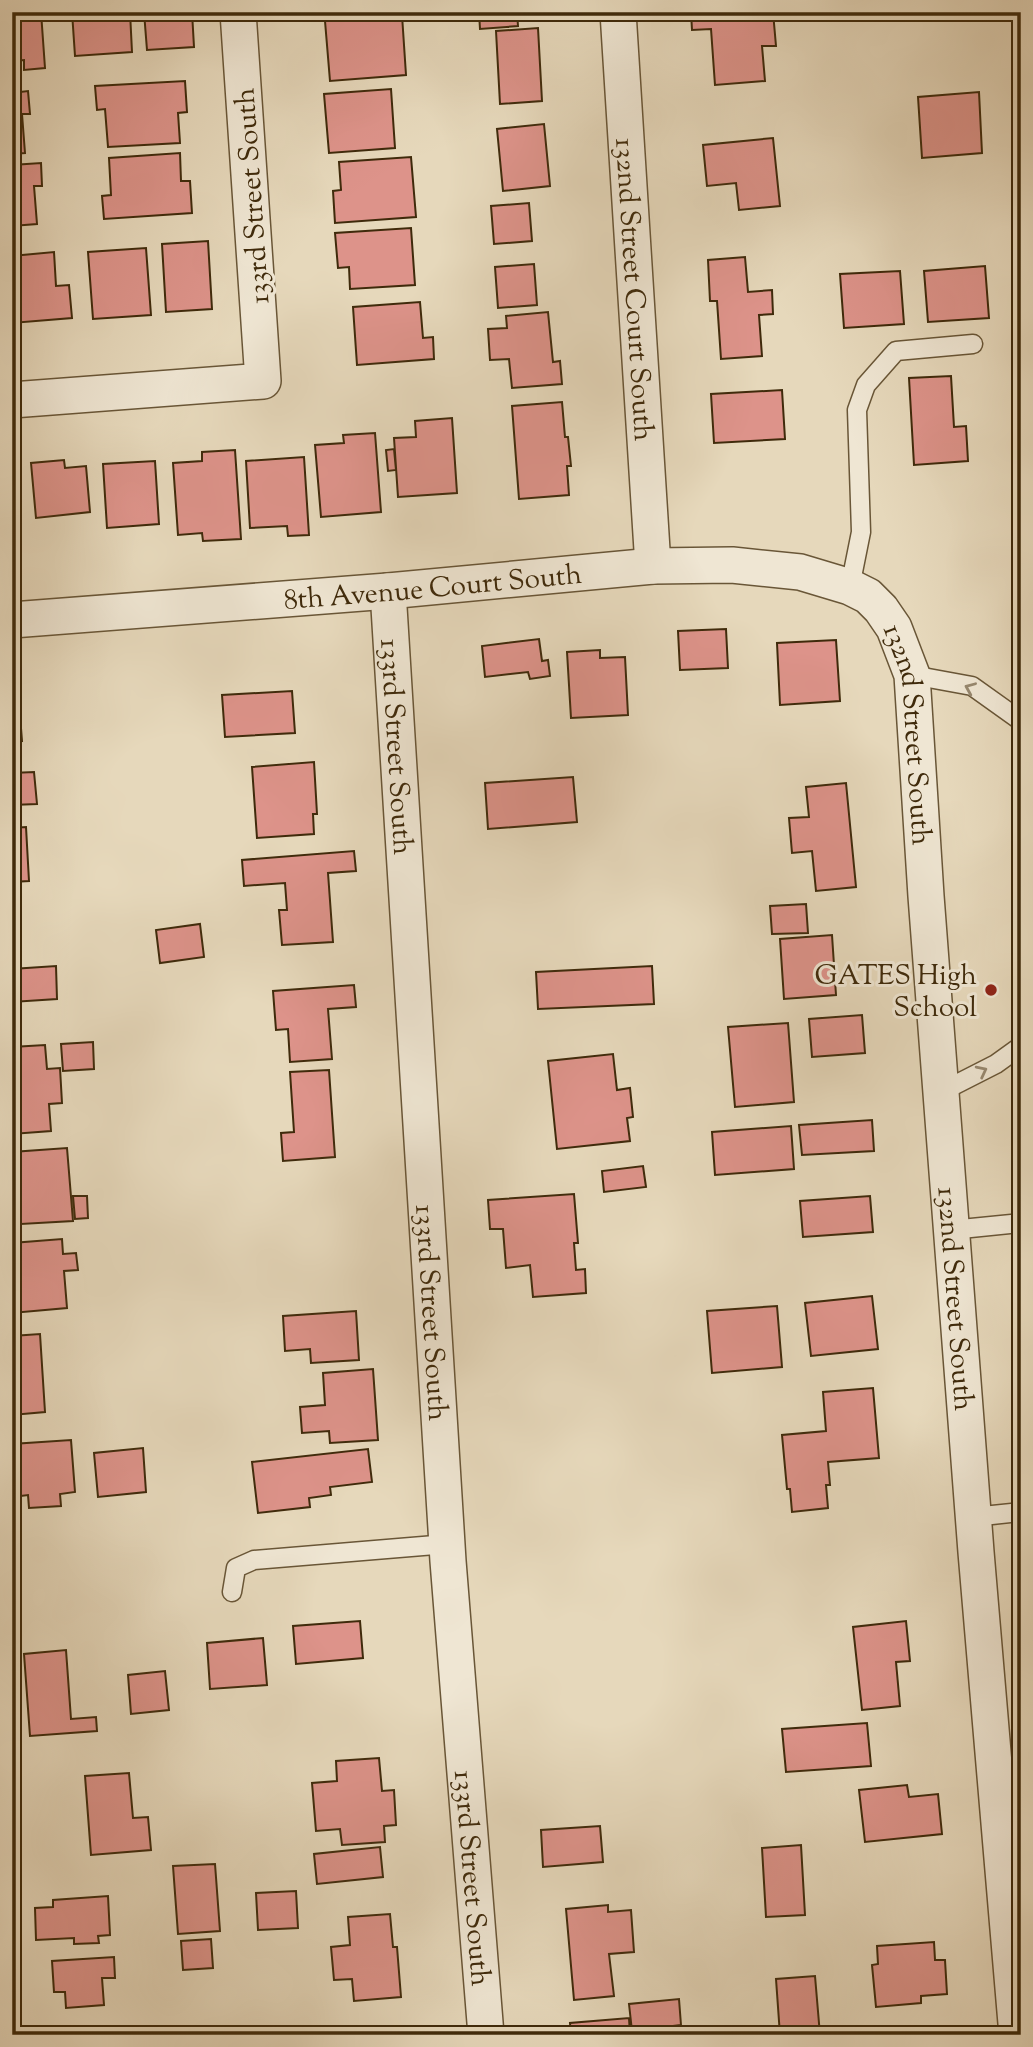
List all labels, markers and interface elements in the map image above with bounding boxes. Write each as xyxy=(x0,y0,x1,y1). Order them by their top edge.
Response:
street label: 133rd Street South xyxy=(226,86,281,305)
street label: 132nd Street Court South xyxy=(603,137,662,443)
street label: 8th Avenue Court South xyxy=(282,556,584,622)
street label: 132nd Street South xyxy=(871,618,940,847)
street label: 133rd Street South xyxy=(368,637,421,856)
one-way arrow xyxy=(965,683,977,697)
place label: GATES High School xyxy=(815,957,977,1029)
marker: GATES High School xyxy=(983,982,999,998)
one-way arrow xyxy=(975,1066,987,1080)
street label: 132nd Street South xyxy=(925,1185,982,1412)
street label: 133rd Street South xyxy=(403,1203,456,1422)
street label: 133rd Street South xyxy=(442,1769,499,1988)

